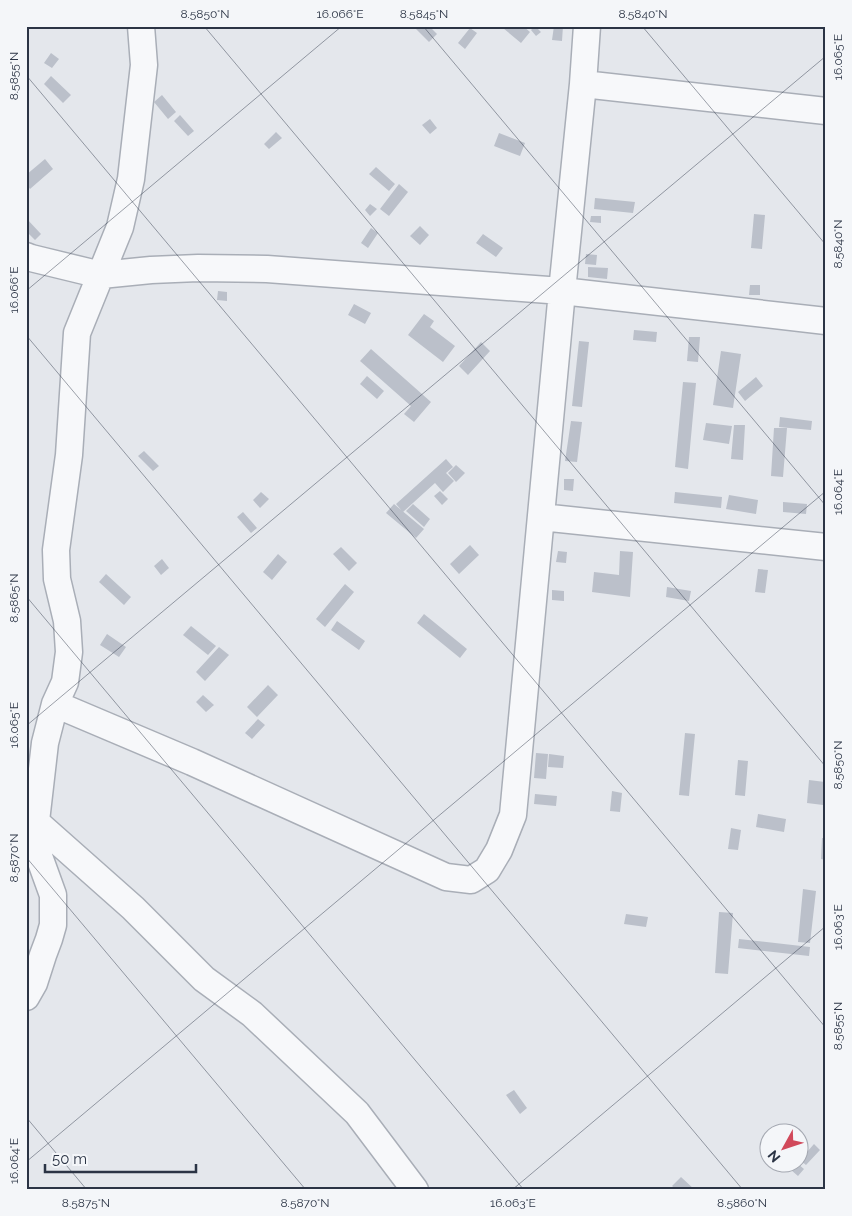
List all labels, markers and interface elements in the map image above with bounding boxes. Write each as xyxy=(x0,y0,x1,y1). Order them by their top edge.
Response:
text: 8.5850°N xyxy=(180,7,230,21)
text: 16.066°E xyxy=(317,7,363,21)
text: 8.5845°N xyxy=(400,7,448,21)
text: 8.5840°N xyxy=(618,7,668,21)
text: 16.065°E xyxy=(831,34,845,80)
text: 8.5855°N xyxy=(7,52,21,100)
text: 8.5840°N xyxy=(831,219,845,269)
text: 16.066°E xyxy=(7,267,21,313)
text: 16.064°E xyxy=(831,469,845,515)
text: 8.5865°N xyxy=(7,573,21,623)
text: 16.065°E xyxy=(7,702,21,748)
text: 8.5850°N xyxy=(831,740,845,790)
text: 8.5870°N xyxy=(7,834,21,882)
text: 16.063°E xyxy=(831,904,845,950)
text: 8.5855°N xyxy=(831,1002,845,1050)
north arrow xyxy=(760,1124,810,1174)
text: 16.064°E xyxy=(7,1138,21,1184)
scale bar xyxy=(45,1141,196,1173)
text: N xyxy=(764,1147,784,1166)
text: 50 m xyxy=(52,1150,87,1168)
text: 8.5875°N xyxy=(62,1196,110,1210)
text: 8.5870°N xyxy=(281,1196,329,1210)
text: 16.063°E xyxy=(490,1196,536,1210)
text: 8.5860°N xyxy=(717,1196,767,1210)

